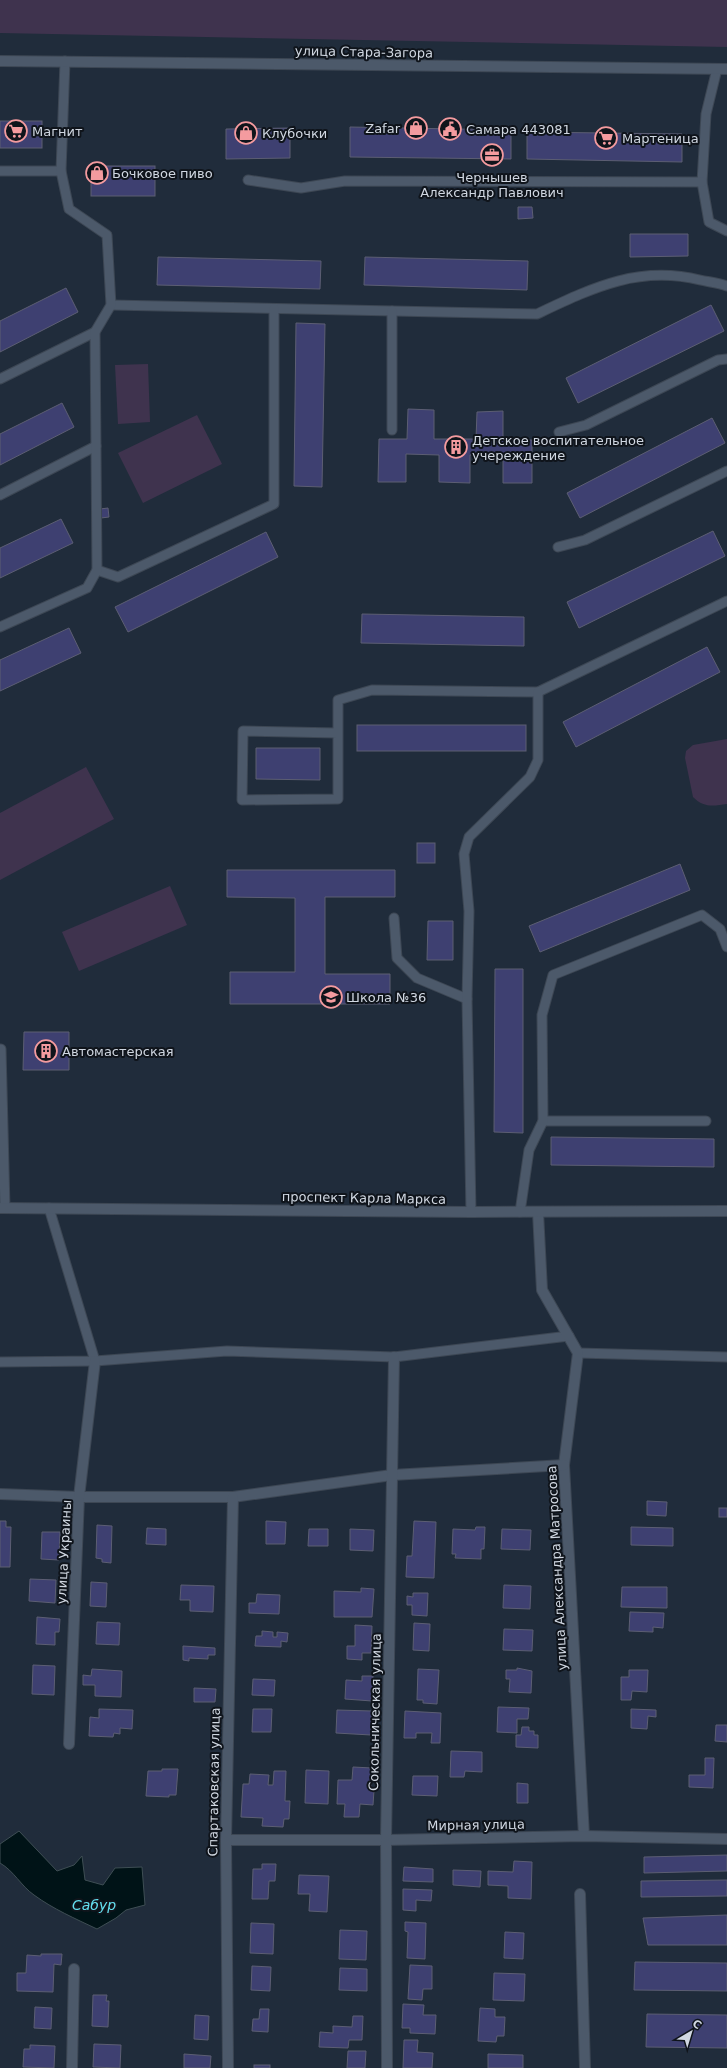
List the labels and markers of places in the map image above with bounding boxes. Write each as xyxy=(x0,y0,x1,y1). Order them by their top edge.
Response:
shop icon: Zafar xyxy=(403,115,429,141)
public building icon: Самара 443081 xyxy=(437,116,463,142)
supermarket icon: Магнит xyxy=(3,118,29,144)
shop icon: Клубочки xyxy=(233,120,259,146)
place label: Zafar xyxy=(365,121,401,136)
place label: Самара 443081 xyxy=(466,122,571,137)
place label: Магнит xyxy=(32,124,83,139)
supermarket icon: Мартеница xyxy=(593,125,619,151)
place label: Клубочки xyxy=(262,126,327,141)
place label: Мартеница xyxy=(622,131,699,146)
office icon: Чернышев Александр Павлович xyxy=(479,142,505,168)
shop icon: Бочковое пиво xyxy=(84,160,110,186)
place label: Бочковое пиво xyxy=(112,166,213,181)
place label: Чернышев Александр Павлович xyxy=(420,170,564,200)
place label: Детское воспитательное учереждение xyxy=(472,433,644,463)
building icon: Детское воспитательное учереждение xyxy=(443,434,469,460)
school or university icon: Школа №36 xyxy=(318,984,344,1010)
place label: Школа №36 xyxy=(346,990,426,1005)
building icon: Автомастерская xyxy=(33,1038,59,1064)
place label: Автомастерская xyxy=(62,1044,174,1059)

